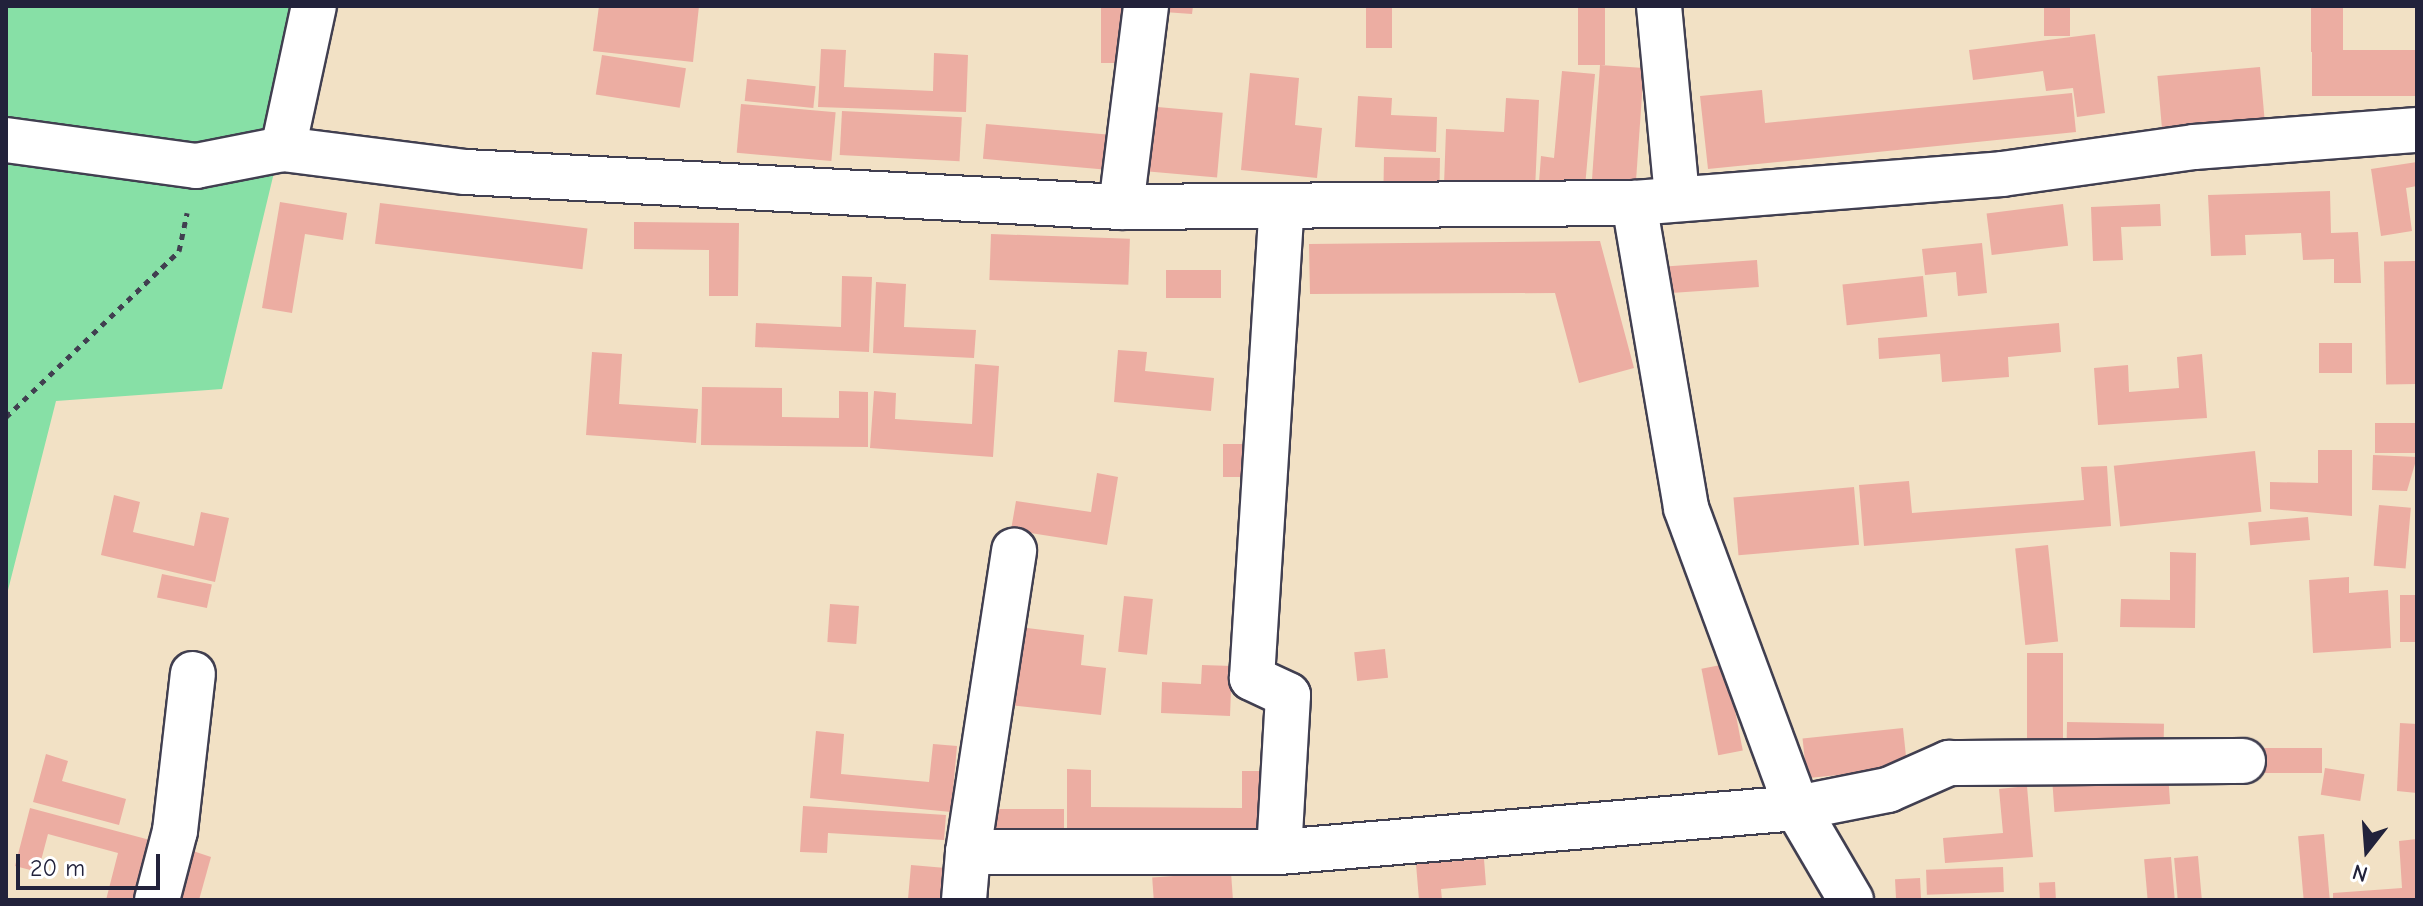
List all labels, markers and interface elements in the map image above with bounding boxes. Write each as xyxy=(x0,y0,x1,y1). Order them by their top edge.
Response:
north arrow xyxy=(2327,810,2407,890)
scale bar xyxy=(20,838,164,888)
text: 20 m xyxy=(30,854,85,882)
text: N xyxy=(2349,858,2371,887)

